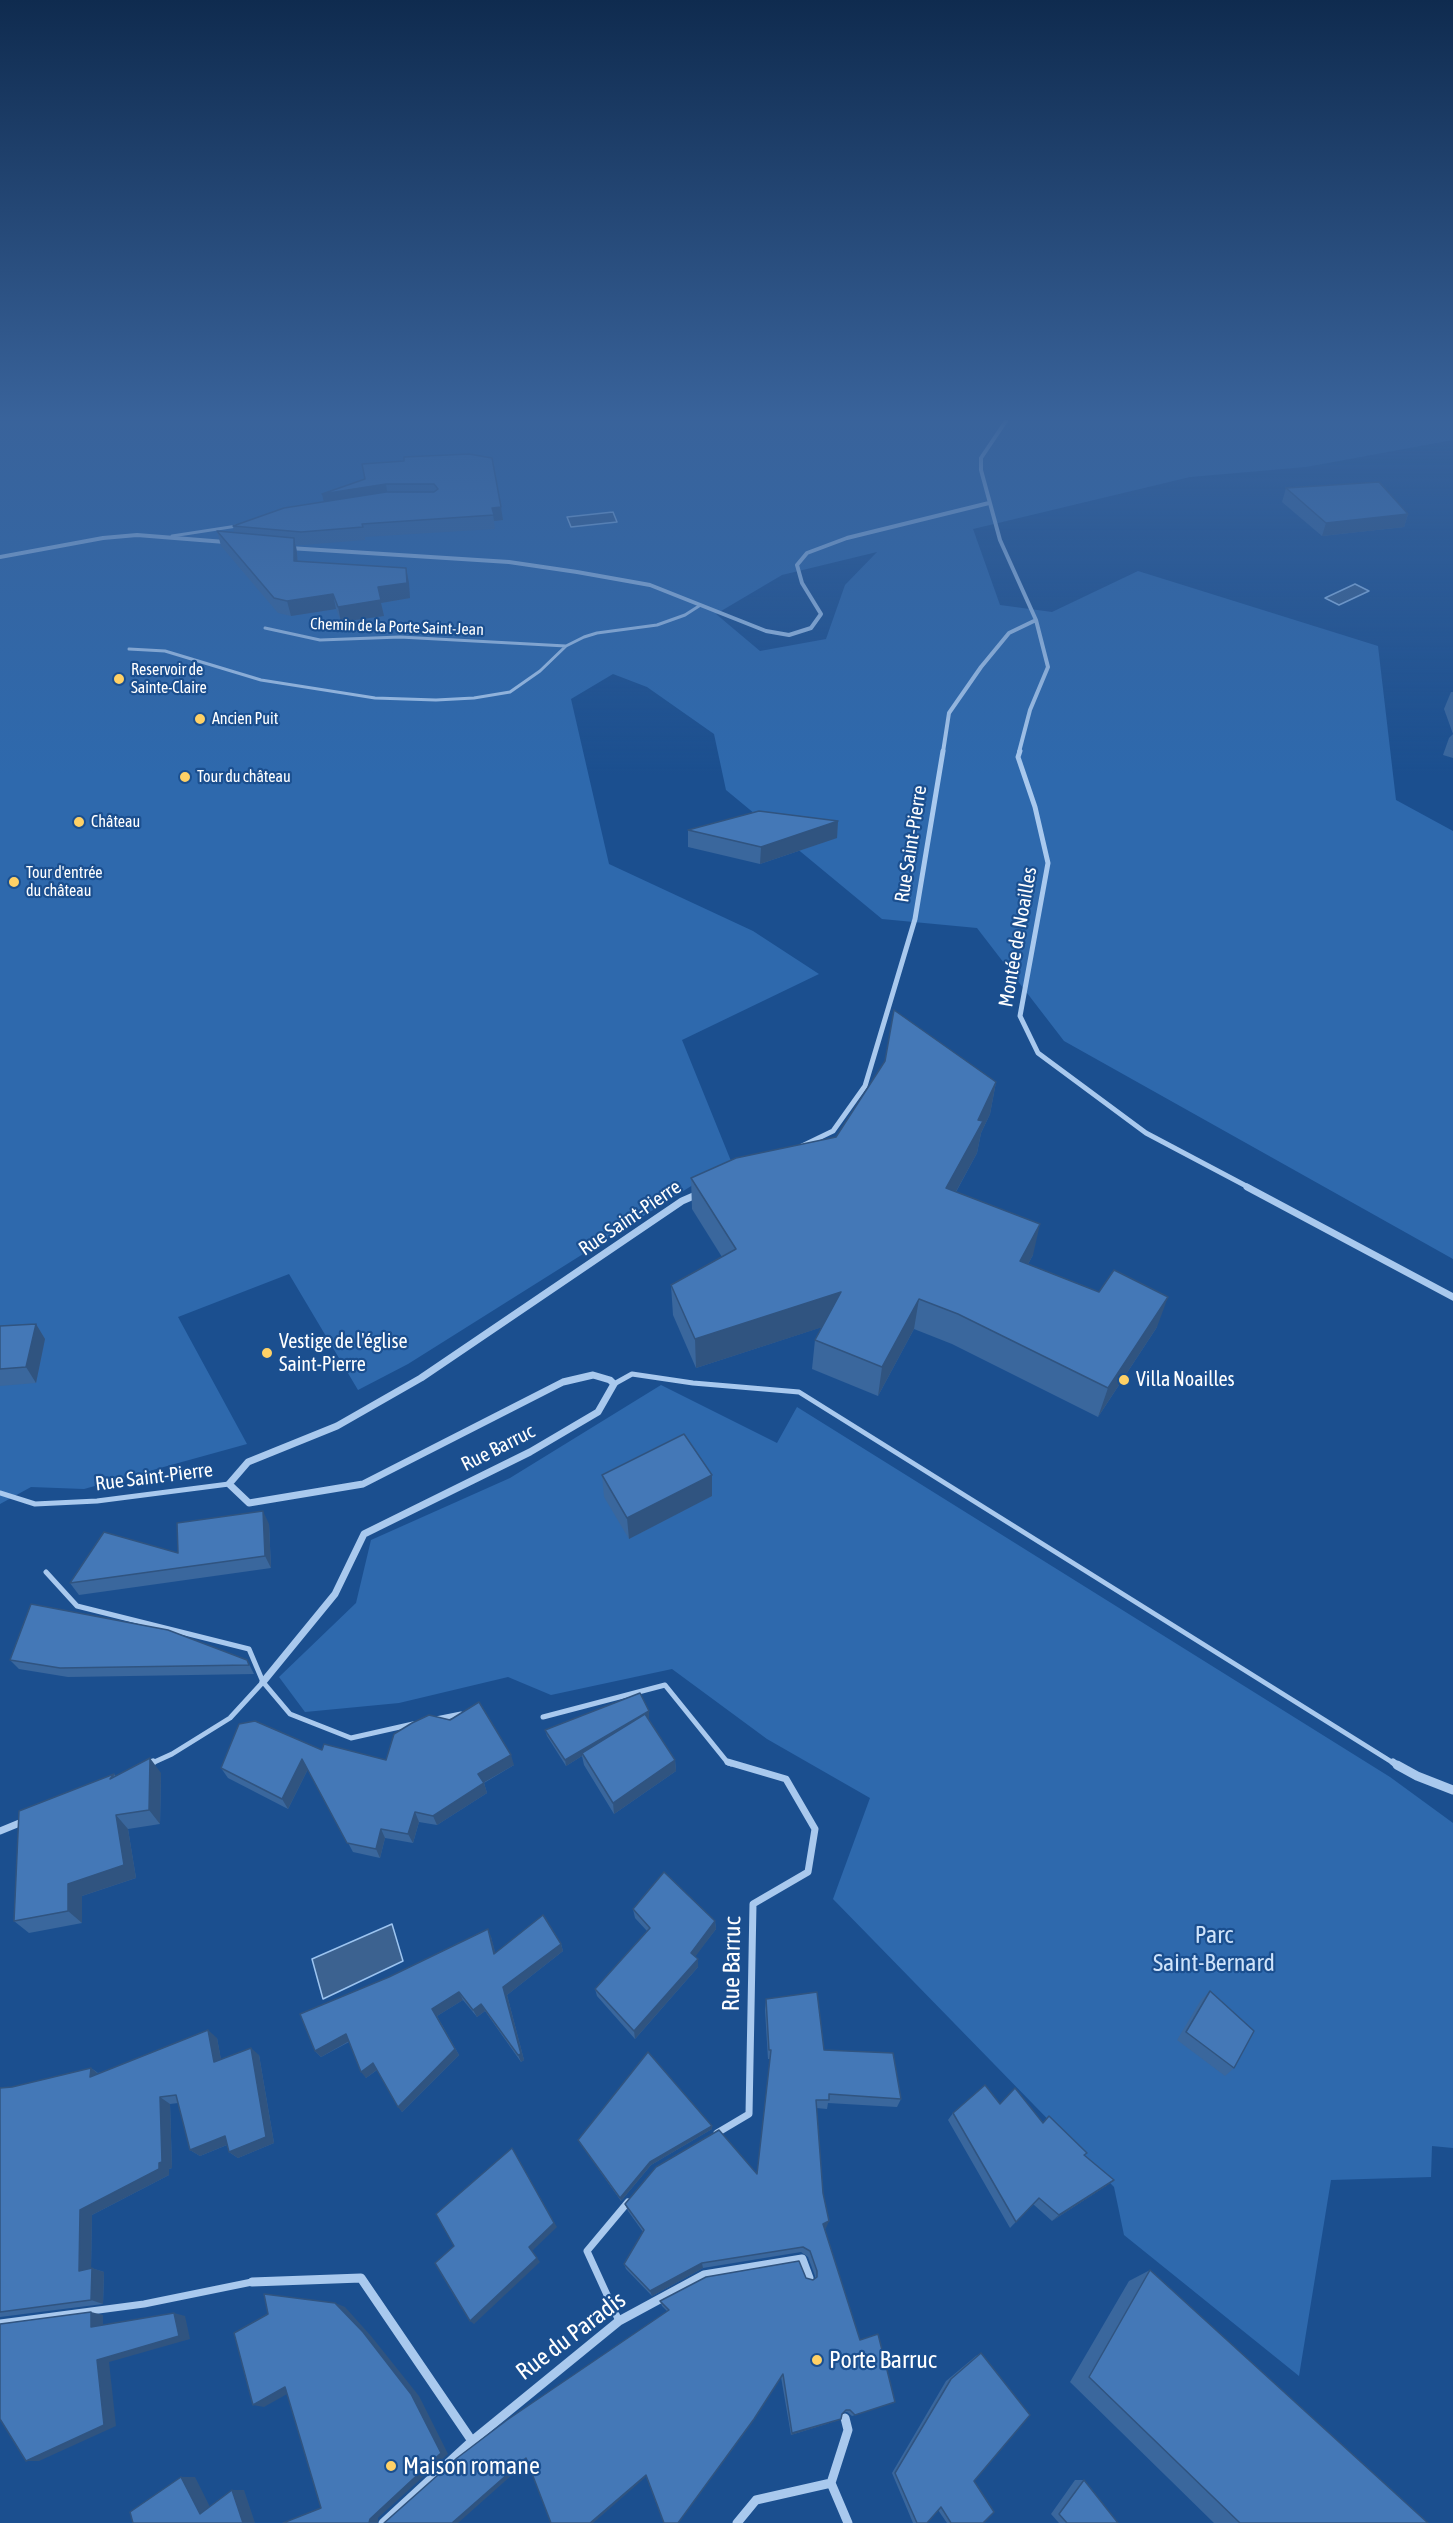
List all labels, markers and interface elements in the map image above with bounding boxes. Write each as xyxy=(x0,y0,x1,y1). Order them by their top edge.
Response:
street label: Chemin de la Porte Saint-Jean xyxy=(310,614,484,640)
place label: Reservoir de Sainte-Claire xyxy=(131,660,207,698)
marker: Reservoir de Sainte-Claire xyxy=(112,672,126,686)
place label: Ancien Puit xyxy=(212,709,278,729)
marker: Ancien Puit xyxy=(193,712,207,726)
place label: Tour du château xyxy=(197,767,291,787)
marker: Tour du château xyxy=(178,770,192,784)
street label: Rue Saint-Pierre xyxy=(890,784,932,904)
place label: Château xyxy=(91,812,140,832)
marker: Château xyxy=(72,815,86,829)
place label: Tour d'entrée du château xyxy=(26,863,103,901)
street label: Montée de Noailles xyxy=(994,865,1042,1009)
marker: Tour d'entrée du château xyxy=(7,875,21,889)
street label: Rue Saint-Pierre xyxy=(574,1175,686,1261)
place label: Vestige de l'église Saint-Pierre xyxy=(279,1330,408,1377)
marker: Vestige de l'église Saint-Pierre xyxy=(260,1346,274,1360)
place label: Villa Noailles xyxy=(1136,1368,1235,1392)
marker: Villa Noailles xyxy=(1117,1373,1131,1387)
street label: Rue Barruc xyxy=(457,1419,539,1477)
street label: Rue Saint-Pierre xyxy=(94,1458,214,1496)
street label: Rue Barruc xyxy=(717,1916,747,2012)
park label: Parc Saint-Bernard xyxy=(1153,1921,1275,1977)
street label: Rue du Paradis xyxy=(511,2286,631,2386)
place label: Porte Barruc xyxy=(829,2346,937,2374)
marker: Porte Barruc xyxy=(810,2353,824,2367)
place label: Maison romane xyxy=(403,2452,540,2480)
marker: Maison romane xyxy=(384,2459,398,2473)

